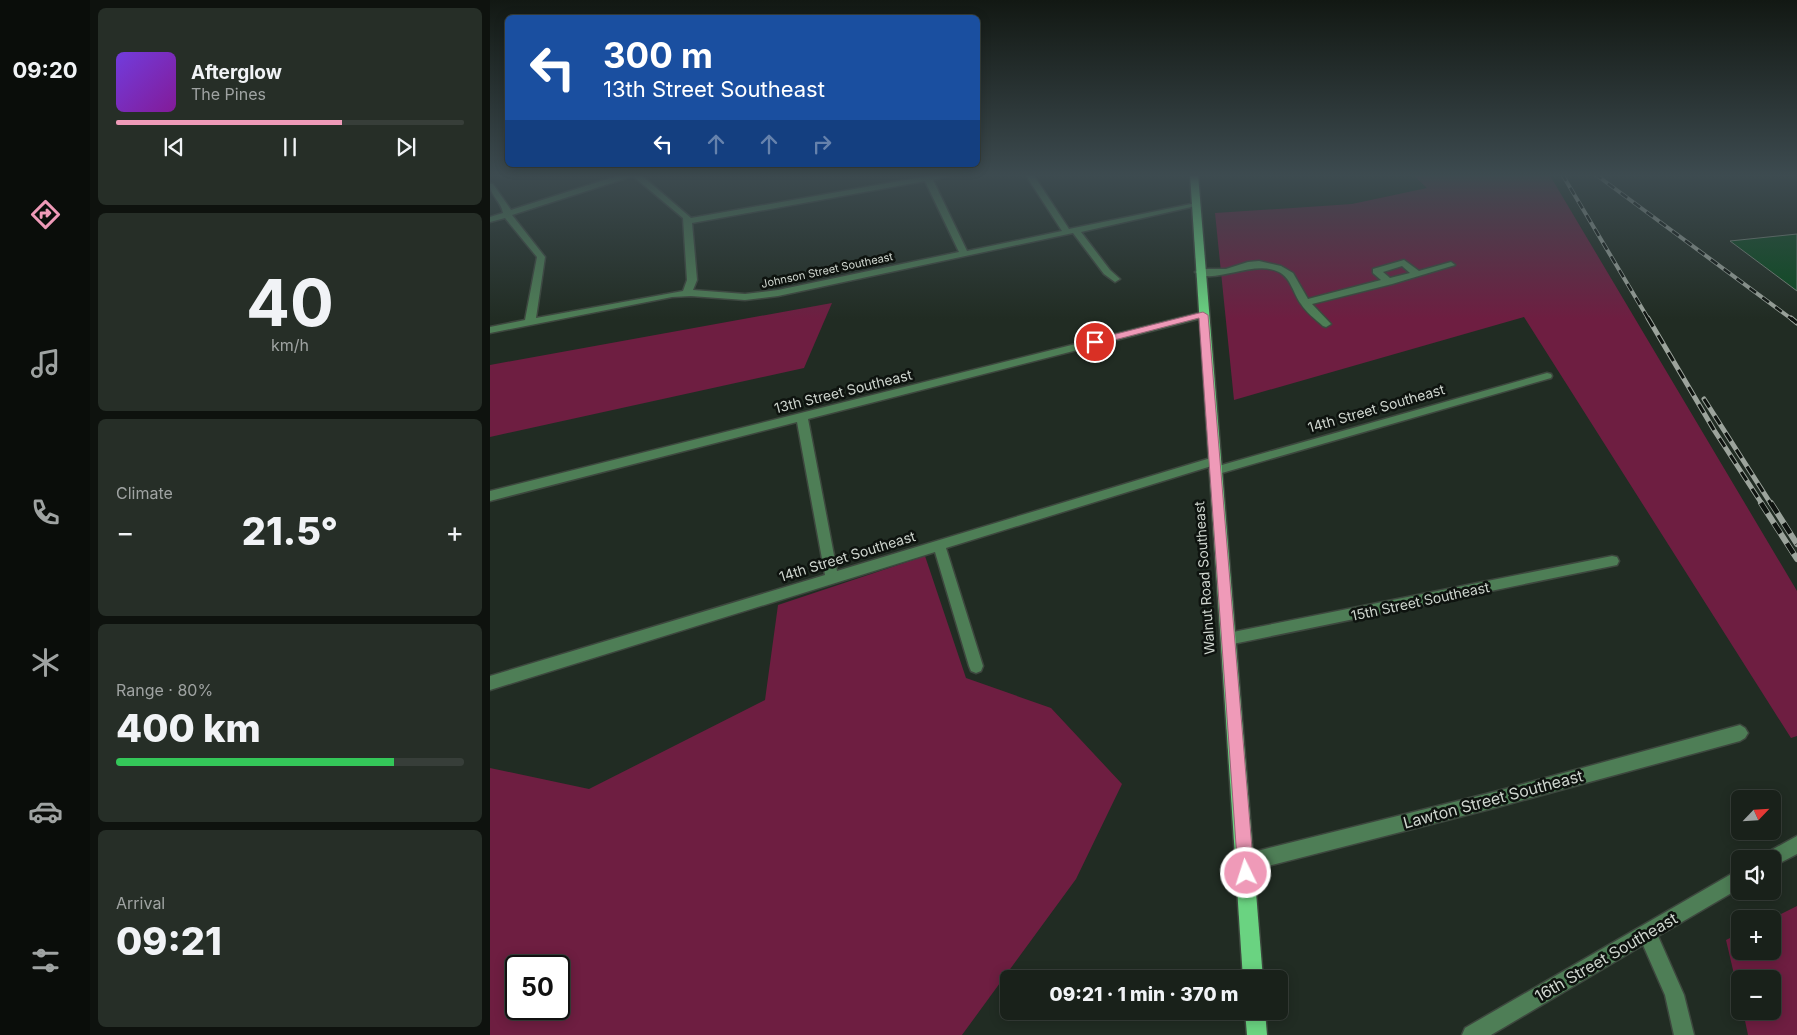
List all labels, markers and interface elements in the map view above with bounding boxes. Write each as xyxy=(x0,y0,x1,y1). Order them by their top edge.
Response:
text: 300 m xyxy=(603,34,713,76)
icon: left xyxy=(520,35,585,100)
text: 09:20 xyxy=(12,57,78,83)
text: Afterglow xyxy=(191,61,282,84)
text: 13th Street Southeast xyxy=(603,76,825,102)
text: The Pines xyxy=(191,84,266,104)
icon: left xyxy=(649,130,677,158)
icon: ahead xyxy=(702,130,730,158)
icon: ahead xyxy=(755,130,783,158)
icon: right xyxy=(808,130,836,158)
icon: previous xyxy=(160,133,188,161)
icon: pause xyxy=(276,133,304,161)
icon: next xyxy=(392,133,420,161)
icon: directions xyxy=(28,197,63,232)
street label: Johnson Street Southeast xyxy=(760,249,895,291)
text: 40 xyxy=(246,263,334,342)
pin xyxy=(1074,321,1116,363)
icon: arrive xyxy=(1081,328,1109,356)
text: km/h xyxy=(271,335,309,355)
icon: music xyxy=(28,346,63,381)
street label: 13th Street Southeast xyxy=(772,366,914,416)
street label: 14th Street Southeast xyxy=(1306,380,1447,436)
text: Climate xyxy=(116,483,173,503)
icon: phone xyxy=(28,495,63,530)
street label: Walnut Road Southeast xyxy=(1190,500,1218,655)
text: 21.5° xyxy=(242,508,338,554)
text: − xyxy=(116,515,135,549)
text: + xyxy=(445,515,464,549)
street label: 14th Street Southeast xyxy=(777,527,918,585)
street label: 15th Street Southeast xyxy=(1349,578,1491,624)
icon: climate xyxy=(28,645,63,680)
text: Range · 80% xyxy=(116,680,213,700)
text: 400 km xyxy=(116,705,261,751)
street label: Lawton Street Southeast xyxy=(1401,765,1585,833)
north arrow xyxy=(1731,790,1781,840)
map controls xyxy=(1731,790,1781,1020)
icon: car xyxy=(28,794,63,829)
position arrow xyxy=(1219,846,1271,898)
button: sound xyxy=(1731,850,1781,900)
text: Arrival xyxy=(116,893,165,913)
street label: 16th Street Southeast xyxy=(1531,908,1681,1006)
button: + xyxy=(1731,910,1781,960)
text: 09:21 xyxy=(116,918,222,964)
icon: filters xyxy=(28,943,63,978)
speed limit sign: 50 xyxy=(505,955,570,1020)
button: − xyxy=(1731,970,1781,1020)
text: 09:21 · 1 min · 370 m xyxy=(1050,983,1238,1006)

